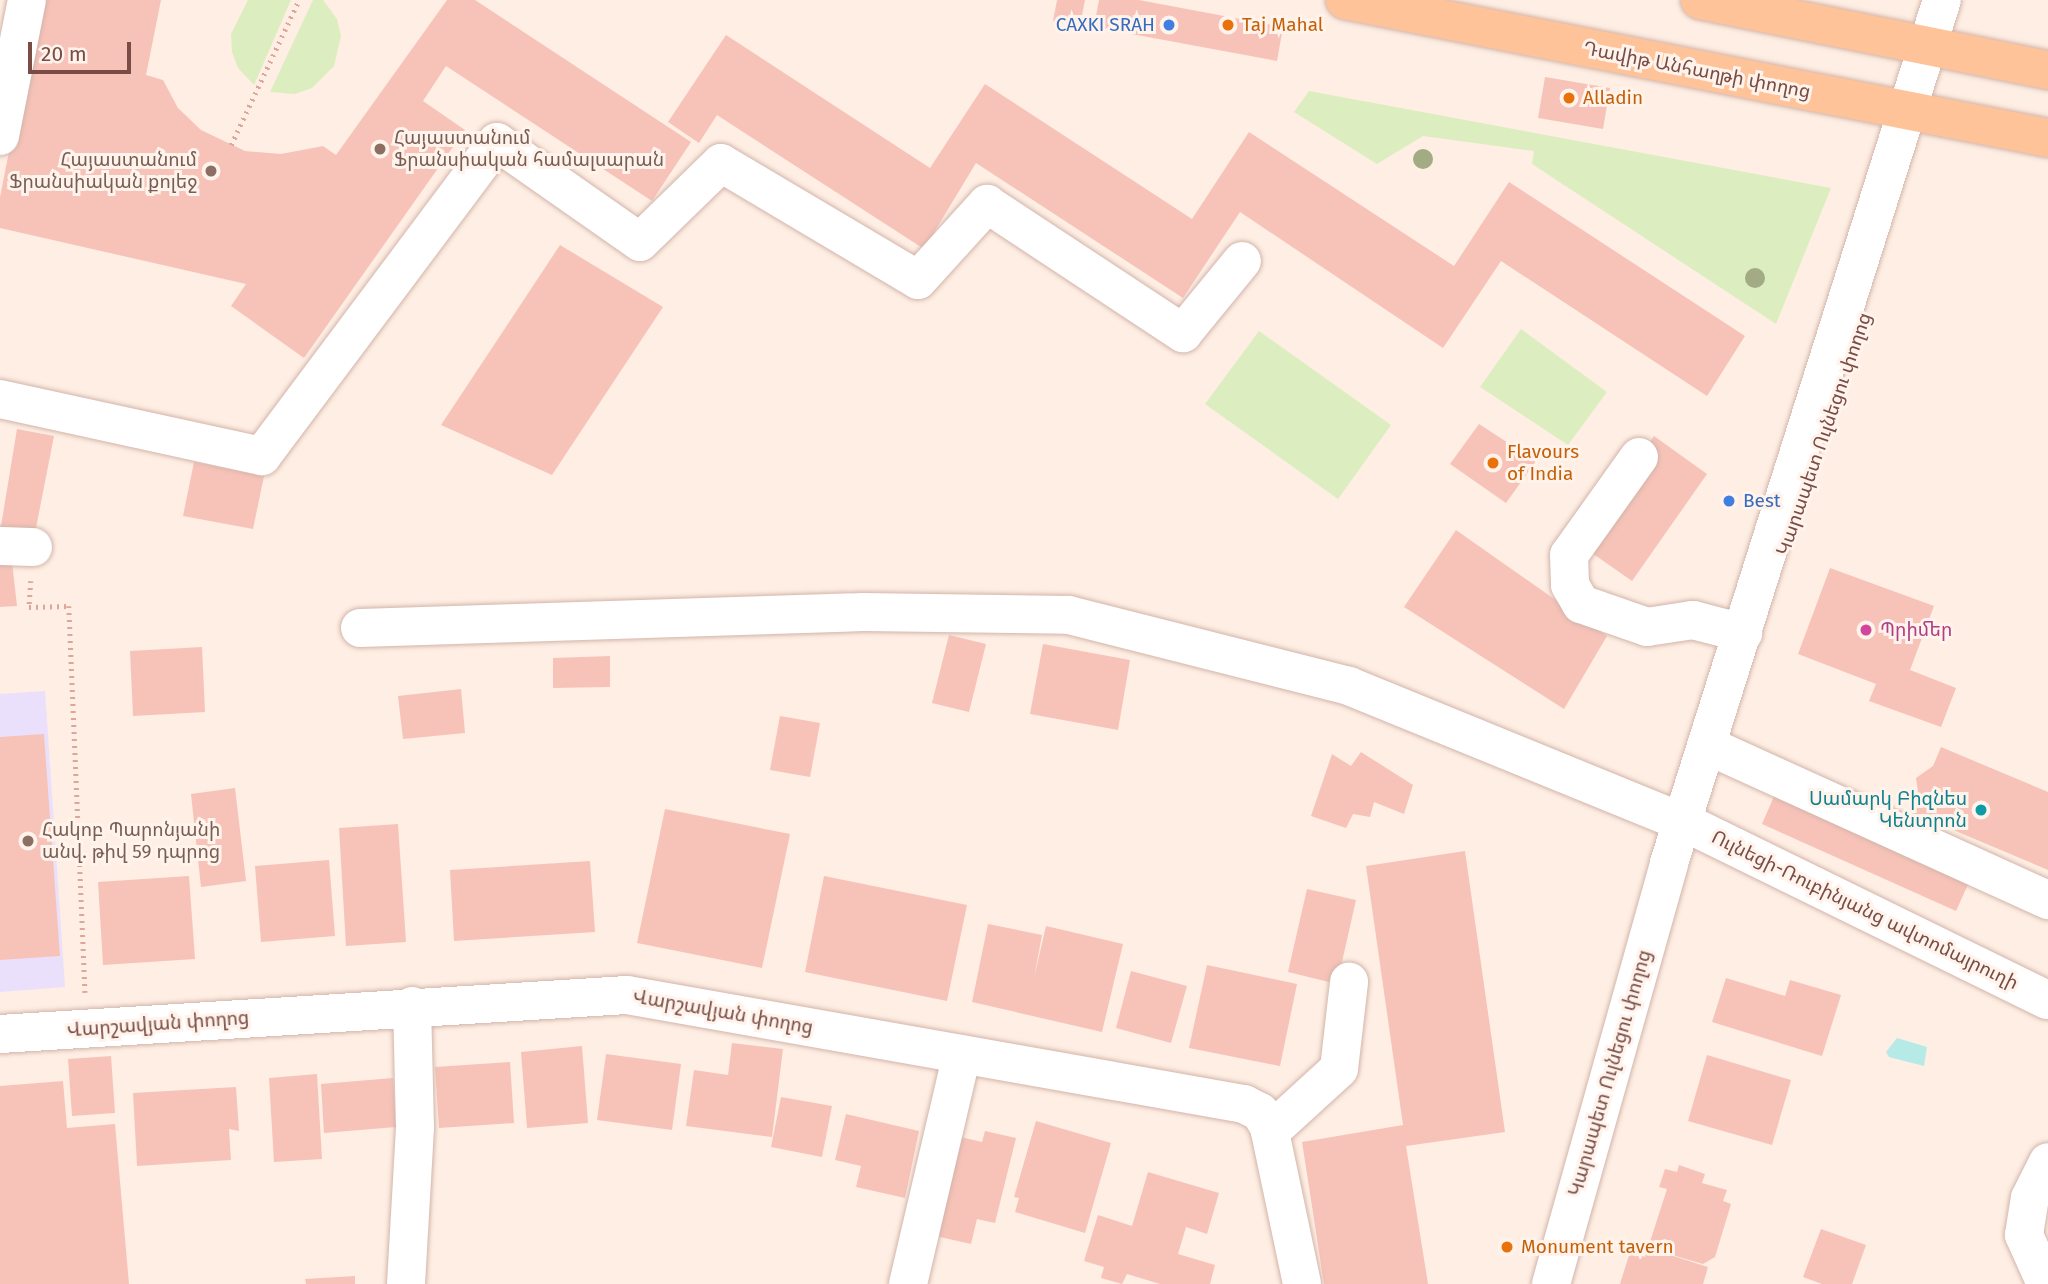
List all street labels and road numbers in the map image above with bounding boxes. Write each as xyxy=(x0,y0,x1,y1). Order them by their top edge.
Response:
street label: Դավիթ Անհաղթի փողոց xyxy=(1582,37,1812,103)
street label: Կարապետ Ուլնեցու փողոց xyxy=(1772,310,1876,558)
street label: Ուլնեցի-Ռուբինյանց ավտոմայրուղի xyxy=(1708,826,2022,994)
street label: Կարապետ Ուլնեցու փողոց xyxy=(1564,947,1656,1199)
street label: Վարշավյան փողոց xyxy=(631,985,815,1039)
street label: Վարշավյան փողոց xyxy=(66,1006,250,1042)

